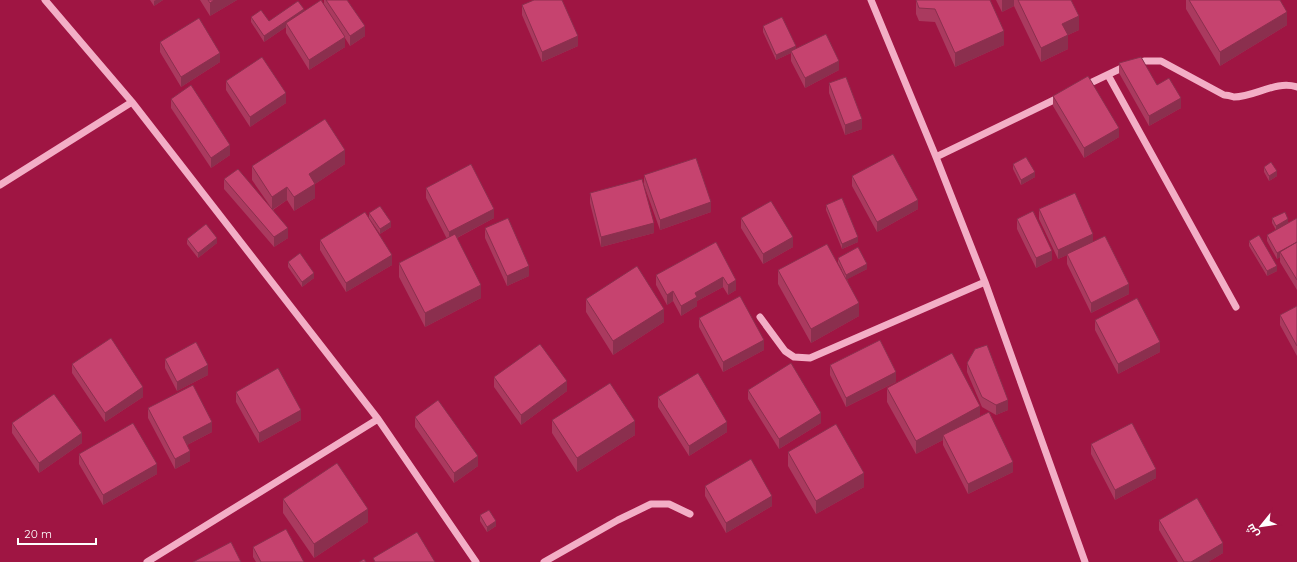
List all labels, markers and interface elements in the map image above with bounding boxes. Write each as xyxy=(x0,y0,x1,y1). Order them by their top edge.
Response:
north arrow xyxy=(1241,506,1281,546)
scale bar xyxy=(18,520,96,546)
text: ش xyxy=(1243,521,1262,541)
text: 20 m xyxy=(24,526,52,541)

